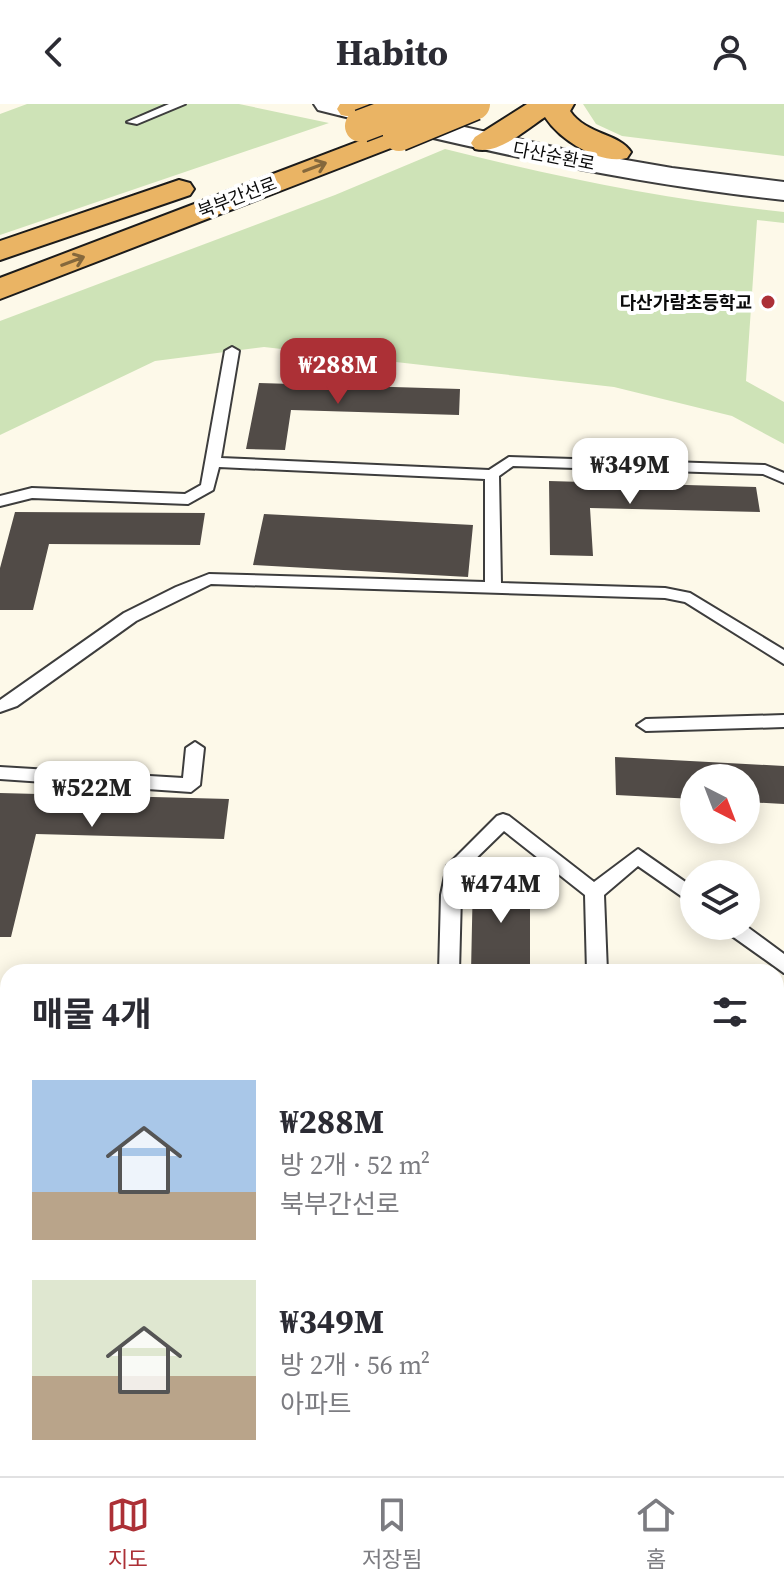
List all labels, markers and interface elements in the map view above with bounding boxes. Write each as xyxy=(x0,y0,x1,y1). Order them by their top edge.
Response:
text: Habito xyxy=(336,28,448,77)
icon: back xyxy=(32,30,76,74)
icon: person xyxy=(708,30,752,74)
street label: 다산순환로 xyxy=(511,136,597,176)
one-way arrow xyxy=(302,159,327,173)
street label: 북부간선로 xyxy=(194,170,280,224)
one-way arrow xyxy=(60,253,85,267)
place label: 다산가람초등학교 xyxy=(620,290,752,315)
marker: 다산가람초등학교 xyxy=(759,293,777,311)
pin: ₩288M xyxy=(282,338,394,406)
text: ₩288M xyxy=(298,346,378,382)
pin: ₩349M xyxy=(574,438,686,506)
text: ₩349M xyxy=(590,446,670,482)
pin: ₩522M xyxy=(36,761,148,829)
north arrow xyxy=(680,764,760,844)
map controls xyxy=(680,764,760,940)
text: ₩522M xyxy=(52,769,132,805)
pin: ₩474M xyxy=(445,857,557,925)
button: layers xyxy=(680,860,760,940)
text: ₩474M xyxy=(461,865,541,901)
icon: filters xyxy=(708,990,752,1034)
text: 매물 4개 xyxy=(32,991,152,1037)
text: ₩288M xyxy=(280,1098,384,1144)
icon: home xyxy=(96,1112,192,1208)
text: 방 2개 · 52 m² xyxy=(280,1147,430,1183)
text: 북부간선로 xyxy=(280,1186,400,1222)
text: ₩349M xyxy=(280,1298,384,1344)
icon: home xyxy=(96,1312,192,1408)
text: 방 2개 · 56 m² xyxy=(280,1347,430,1383)
text: 아파트 xyxy=(280,1386,352,1422)
tab: 지도 xyxy=(106,1493,150,1574)
tab: 저장됨 xyxy=(362,1493,422,1574)
tab: 홈 xyxy=(634,1493,678,1574)

